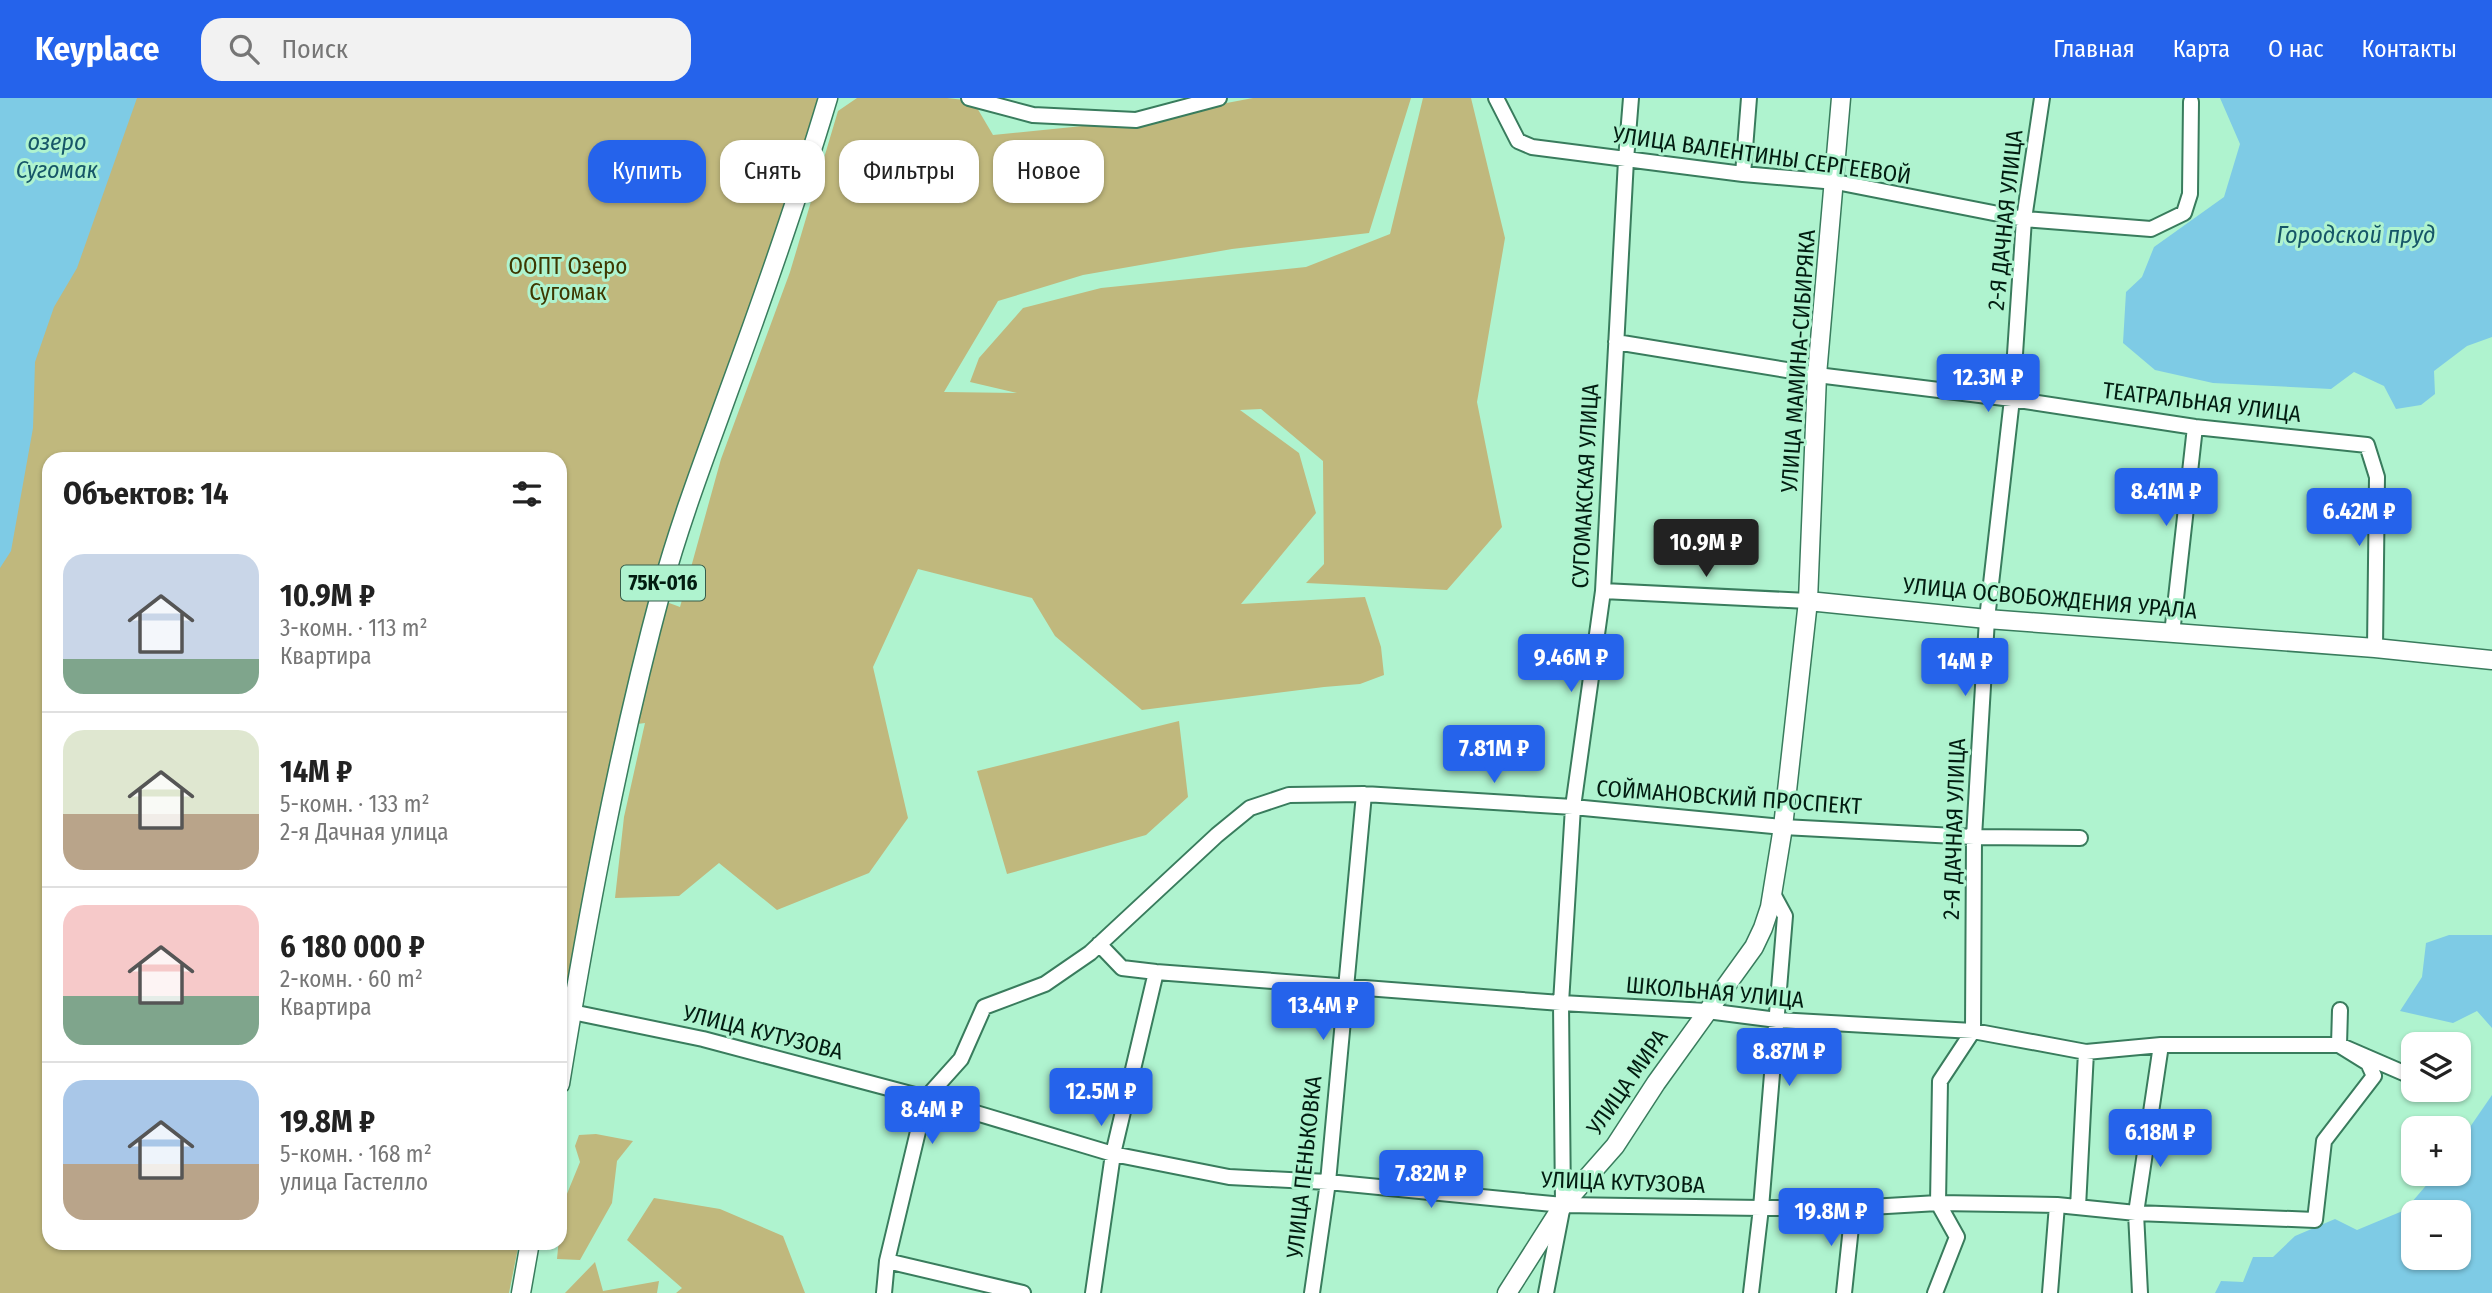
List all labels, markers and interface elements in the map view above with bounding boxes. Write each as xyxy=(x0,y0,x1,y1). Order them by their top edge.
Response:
search box xyxy=(201,18,691,81)
text: Keyplace xyxy=(35,29,159,69)
icon: search xyxy=(225,30,263,68)
text: Поиск xyxy=(281,34,348,65)
text: Главная xyxy=(2053,35,2135,63)
text: Карта xyxy=(2173,35,2230,63)
text: О нас xyxy=(2268,35,2323,63)
text: Контакты xyxy=(2361,35,2457,63)
street label: УЛИЦА ВАЛЕНТИНЫ СЕРГЕЕВОЙ xyxy=(1610,120,1913,190)
water label: озеро Сугомак xyxy=(16,128,99,184)
street label: 2-Я ДАЧНАЯ УЛИЦА xyxy=(1982,128,2028,312)
chip: Купить xyxy=(588,140,706,203)
chip: Снять xyxy=(720,140,825,203)
chip: Фильтры xyxy=(839,140,979,203)
chip: Новое xyxy=(993,140,1104,203)
water label: Городской пруд xyxy=(2276,221,2436,249)
street label: УЛИЦА МАМИНА-СИБИРЯКА xyxy=(1775,229,1821,494)
park label: ООПТ Озеро Сугомак xyxy=(509,252,627,306)
pin: 12.3M ₽ xyxy=(1923,354,2053,414)
text: 12.3M ₽ xyxy=(1953,363,2023,391)
street label: ТЕАТРАЛЬНАЯ УЛИЦА xyxy=(2101,376,2303,428)
street label: СУГОМАКСКАЯ УЛИЦА xyxy=(1566,383,1604,589)
pin: 8.41M ₽ xyxy=(2101,468,2231,528)
icon: filters xyxy=(508,475,546,513)
text: Объектов: 14 xyxy=(63,476,229,512)
text: 8.41M ₽ xyxy=(2131,477,2201,505)
pin: 6.42M ₽ xyxy=(2294,489,2424,548)
text: 6.42M ₽ xyxy=(2323,497,2395,525)
pin: 10.9M ₽ xyxy=(1641,519,1771,579)
text: 10.9M ₽ xyxy=(1670,528,1742,556)
road number: 75К-016 xyxy=(621,566,705,601)
street label: УЛИЦА ОСВОБОЖДЕНИЯ УРАЛА xyxy=(1901,571,2198,625)
text: 10.9M ₽ xyxy=(280,578,375,614)
icon: home xyxy=(119,582,203,666)
text: 3-комн. · 113 m² xyxy=(280,614,428,642)
pin: 9.46M ₽ xyxy=(1506,634,1636,694)
pin: 14M ₽ xyxy=(1916,638,2014,698)
text: Квартира xyxy=(280,642,372,670)
text: 9.46M ₽ xyxy=(1534,643,1608,671)
text: 14M ₽ xyxy=(1937,647,1993,675)
pin: 7.81M ₽ xyxy=(1429,726,1559,785)
text: 7.81M ₽ xyxy=(1459,734,1529,762)
street label: 2-Я ДАЧНАЯ УЛИЦА xyxy=(1937,738,1971,920)
text: 14M ₽ xyxy=(280,754,352,790)
icon: home xyxy=(119,758,203,842)
street label: СОЙМАНОВСКИЙ ПРОСПЕКТ xyxy=(1595,774,1863,820)
text: 5-комн. · 133 m² xyxy=(280,790,430,818)
text: 2-я Дачная улица xyxy=(280,818,449,846)
text: 6 180 000 ₽ xyxy=(280,929,425,965)
icon: home xyxy=(119,933,203,1017)
text: 2-комн. · 60 m² xyxy=(280,965,423,993)
street label: ШКОЛЬНАЯ УЛИЦА xyxy=(1625,970,1805,1014)
pin: 13.4M ₽ xyxy=(1258,982,1388,1042)
text: 13.4M ₽ xyxy=(1288,991,1358,1019)
text: Квартира xyxy=(280,993,372,1021)
street label: УЛИЦА КУТУЗОВА xyxy=(679,998,846,1065)
street label: УЛИЦА МИРА xyxy=(1580,1024,1674,1141)
pin: 8.87M ₽ xyxy=(1724,1028,1854,1088)
map controls xyxy=(2401,1032,2471,1270)
button: layers xyxy=(2401,1032,2471,1102)
text: 8.87M ₽ xyxy=(1753,1037,1825,1065)
pin: 12.5M ₽ xyxy=(1036,1068,1166,1128)
street label: УЛИЦА ПЕНЬКОВКА xyxy=(1280,1074,1328,1261)
text: 12.5M ₽ xyxy=(1066,1077,1136,1105)
pin: 8.4M ₽ xyxy=(875,1086,989,1146)
text: 8.4M ₽ xyxy=(901,1095,963,1123)
text: 19.8M ₽ xyxy=(280,1104,375,1140)
icon: home xyxy=(119,1108,203,1192)
pin: 6.18M ₽ xyxy=(2095,1110,2225,1169)
button: + xyxy=(2401,1116,2471,1186)
text: 6.18M ₽ xyxy=(2125,1118,2195,1146)
text: 5-комн. · 168 m² xyxy=(280,1140,432,1168)
pin: 7.82M ₽ xyxy=(1366,1150,1496,1210)
text: 7.82M ₽ xyxy=(1395,1159,1467,1187)
street label: УЛИЦА КУТУЗОВА xyxy=(1539,1165,1706,1199)
text: улица Гастелло xyxy=(280,1168,428,1196)
pin: 19.8M ₽ xyxy=(1766,1188,1896,1248)
text: 19.8M ₽ xyxy=(1795,1197,1867,1225)
button: − xyxy=(2401,1200,2471,1270)

